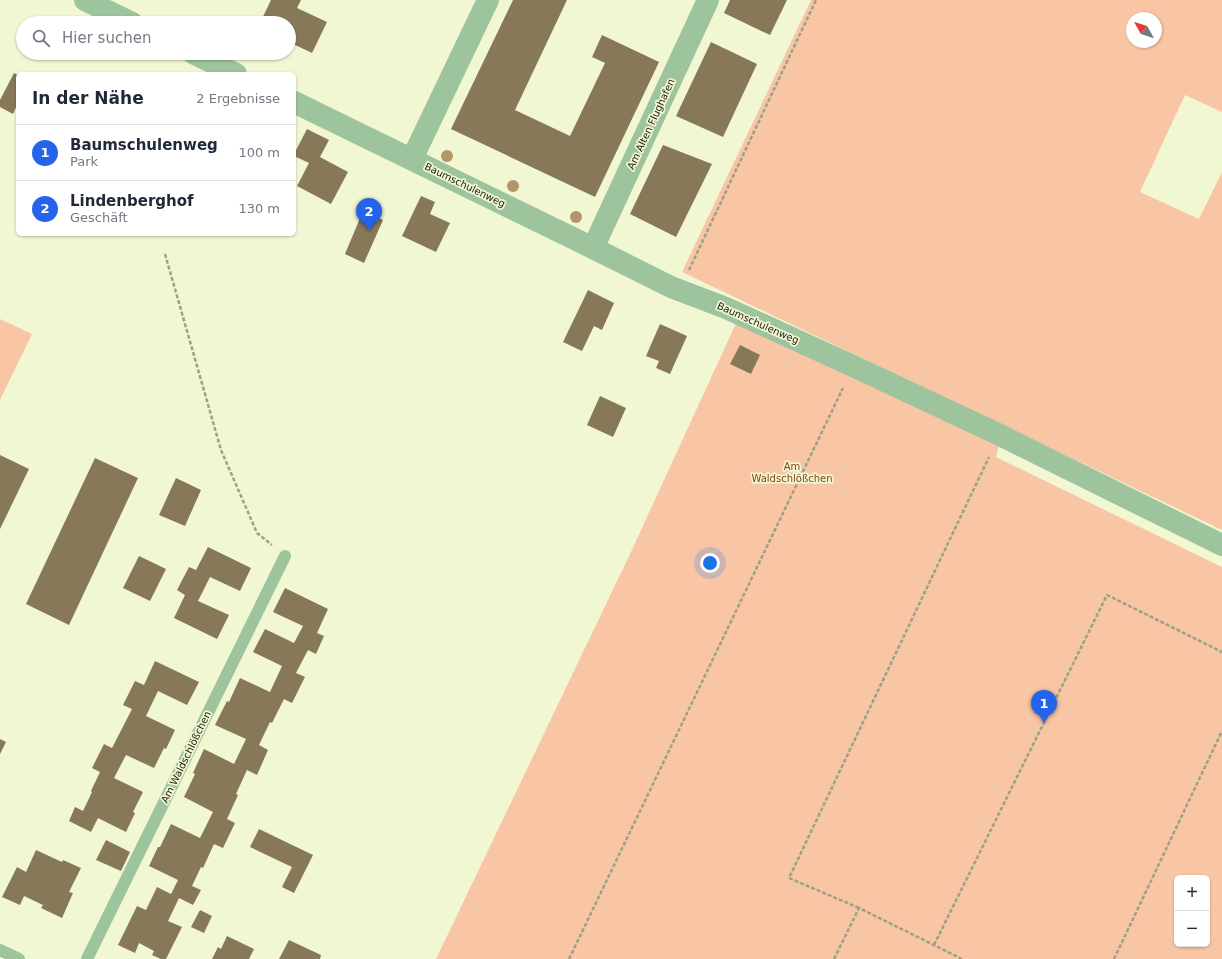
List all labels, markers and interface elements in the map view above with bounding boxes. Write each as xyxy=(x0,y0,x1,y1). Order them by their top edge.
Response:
north arrow xyxy=(1126,12,1162,48)
search box xyxy=(16,16,296,60)
icon: search xyxy=(30,27,52,49)
text: Hier suchen xyxy=(62,29,151,47)
street label: Am Alten Flughafen xyxy=(625,77,677,171)
text: In der Nähe xyxy=(32,88,144,108)
text: 2 Ergebnisse xyxy=(196,91,280,106)
text: Baumschulenweg xyxy=(70,136,218,154)
text: 1 xyxy=(40,145,50,160)
text: 100 m xyxy=(238,145,280,160)
text: Park xyxy=(70,154,98,169)
street label: Baumschulenweg xyxy=(423,161,507,209)
text: Lindenberghof xyxy=(70,192,194,210)
pin: 2 xyxy=(356,198,382,231)
text: 2 xyxy=(40,201,50,216)
text: 130 m xyxy=(238,201,280,216)
text: Geschäft xyxy=(70,210,128,225)
street label: Baumschulenweg xyxy=(715,300,801,346)
park label: Am Waldschlößchen xyxy=(751,461,833,484)
your location xyxy=(700,553,720,573)
pin: 1 xyxy=(1031,690,1057,723)
street label: Am Waldschlößchen xyxy=(159,709,213,805)
map controls xyxy=(1174,875,1210,947)
button: + xyxy=(1174,875,1210,911)
button: − xyxy=(1174,911,1210,947)

